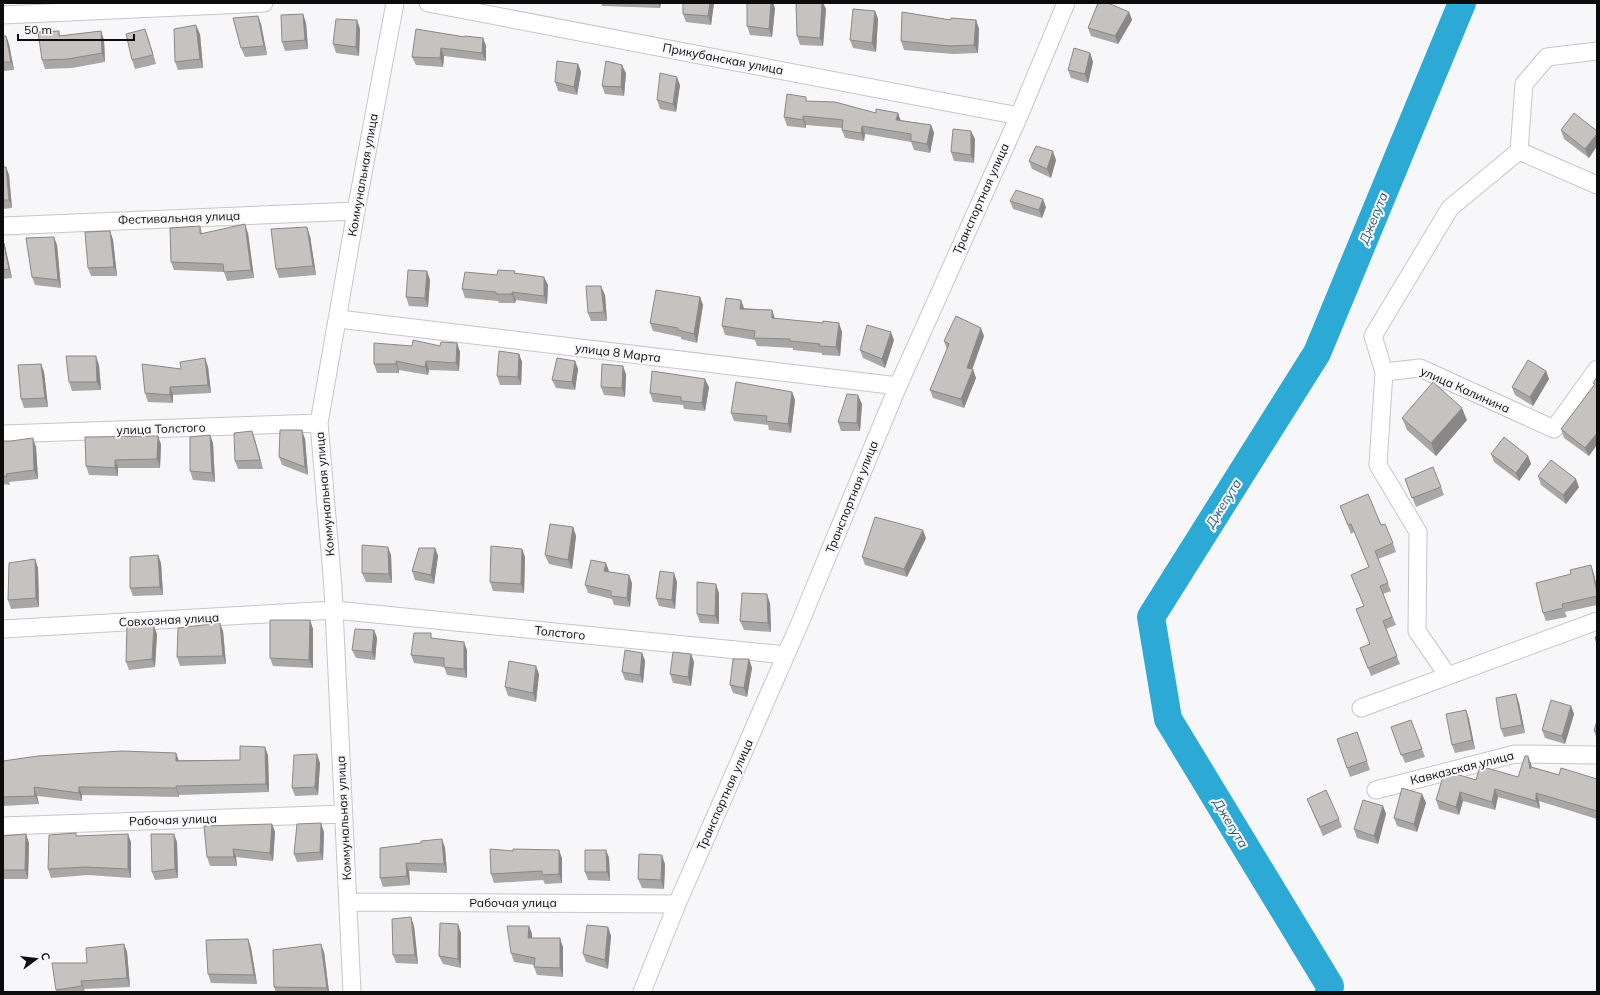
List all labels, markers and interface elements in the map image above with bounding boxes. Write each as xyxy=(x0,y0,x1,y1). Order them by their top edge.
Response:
scale bar xyxy=(18,16,134,42)
text: 50 m xyxy=(24,22,52,37)
street label: Прикубанская улица xyxy=(661,39,785,78)
street label: Коммунальная улица xyxy=(344,112,381,238)
street label: Транспортная улица xyxy=(949,141,1012,257)
water label: Джегута xyxy=(1355,190,1391,247)
street label: Фестивальная улица xyxy=(117,208,240,227)
street label: улица 8 Марта xyxy=(574,340,662,365)
street label: улица Калинина xyxy=(1418,363,1512,416)
street label: улица Толстого xyxy=(116,419,206,438)
street label: Коммунальная улица xyxy=(312,431,337,557)
street label: Транспортная улица xyxy=(822,438,881,555)
water label: Джегута xyxy=(1201,475,1244,531)
street label: Совхозная улица xyxy=(118,609,220,630)
street label: Толстого xyxy=(534,622,586,643)
street label: Транспортная улица xyxy=(693,737,756,853)
street label: Кавказская улица xyxy=(1408,747,1515,788)
street label: Коммунальная улица xyxy=(333,755,354,881)
water label: Джегута xyxy=(1210,795,1252,851)
street label: Рабочая улица xyxy=(129,810,217,829)
street label: Рабочая улица xyxy=(469,895,557,910)
north arrow xyxy=(16,939,56,979)
text: С xyxy=(38,951,54,962)

